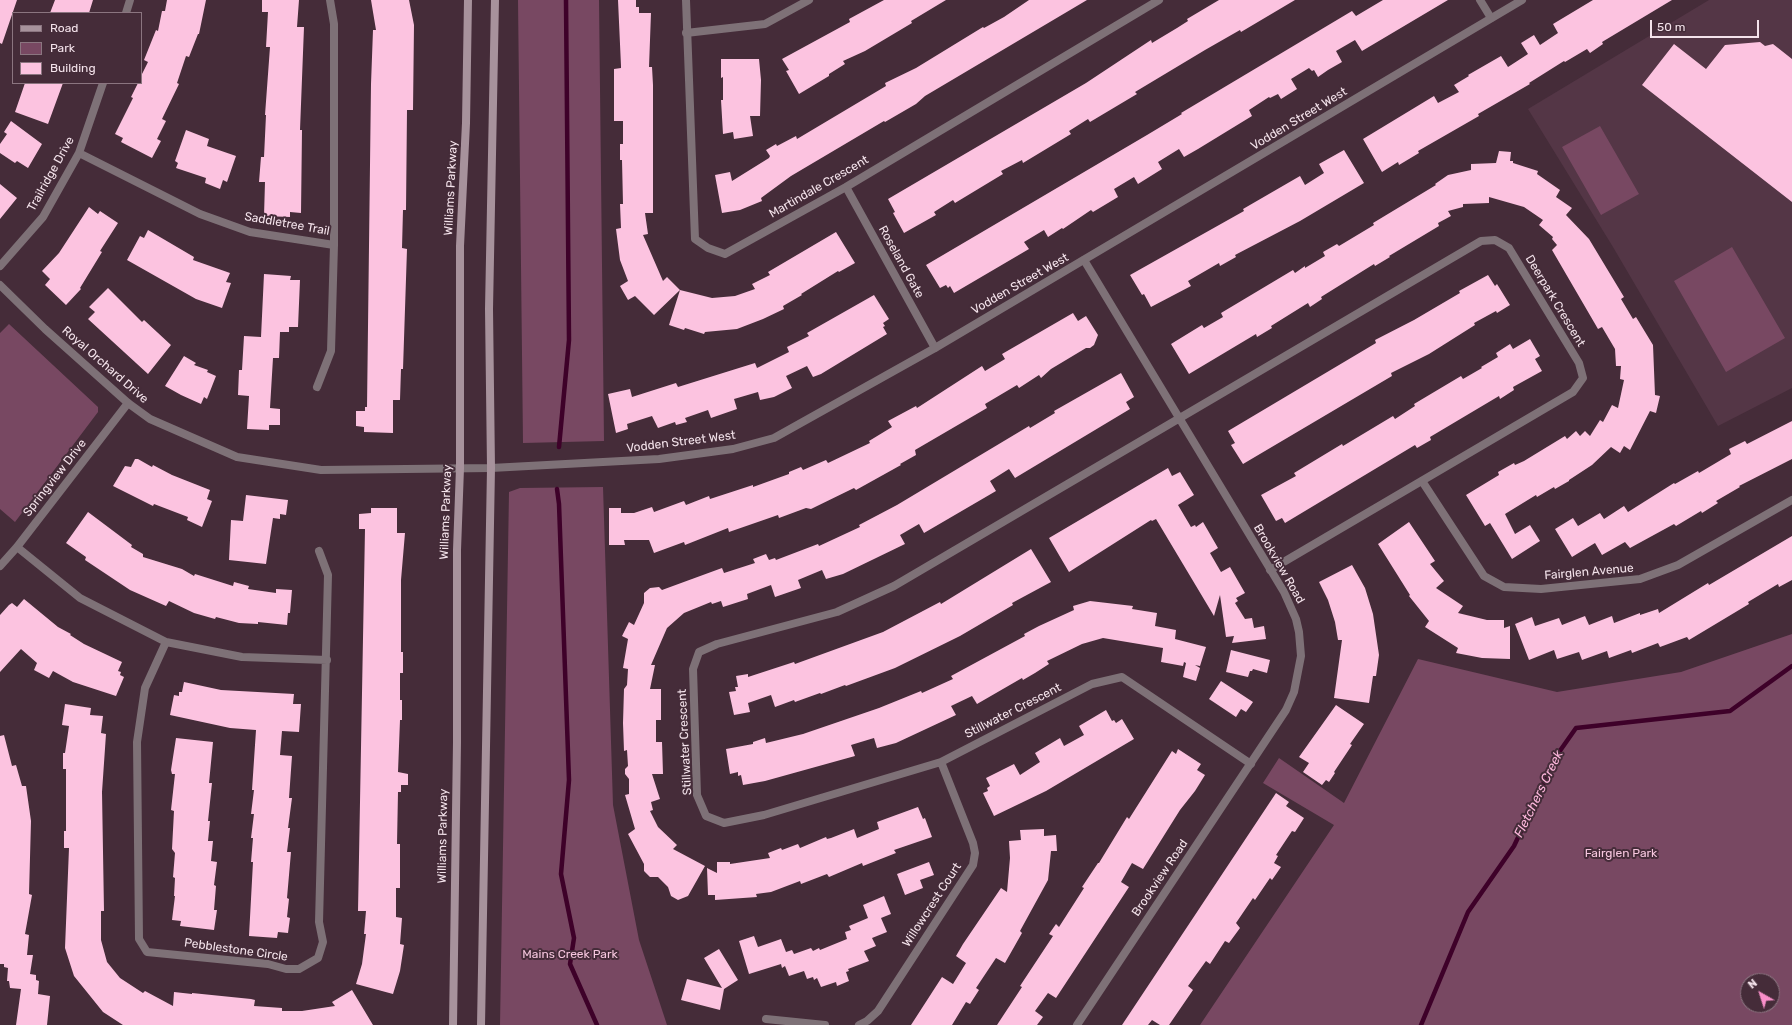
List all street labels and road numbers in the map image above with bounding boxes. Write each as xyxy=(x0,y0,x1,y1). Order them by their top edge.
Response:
street label: Vodden Street West xyxy=(1248,85,1350,153)
street label: Trailridge Drive xyxy=(25,134,77,214)
street label: Williams Parkway xyxy=(441,140,461,236)
street label: Martindale Crescent xyxy=(767,153,871,221)
street label: Saddletree Trail xyxy=(243,209,331,239)
street label: Roseland Gate xyxy=(875,223,927,301)
street label: Vodden Street West xyxy=(969,250,1071,318)
street label: Deerpark Crescent xyxy=(1522,253,1588,349)
street label: Royal Orchard Drive xyxy=(59,324,151,406)
street label: Vodden Street West xyxy=(626,428,736,456)
street label: Springview Drive xyxy=(20,437,90,519)
street label: Williams Parkway xyxy=(437,464,455,560)
street label: Brookview Road xyxy=(1250,522,1308,606)
street label: Fairglen Avenue xyxy=(1544,561,1634,583)
street label: Stillwater Crescent xyxy=(962,680,1064,742)
street label: Stillwater Crescent xyxy=(675,689,695,795)
street label: Williams Parkway xyxy=(435,788,451,884)
street label: Brookview Road xyxy=(1129,837,1191,919)
street label: Willowcrest Court xyxy=(899,860,965,950)
street label: Pebblestone Circle xyxy=(183,936,289,964)

